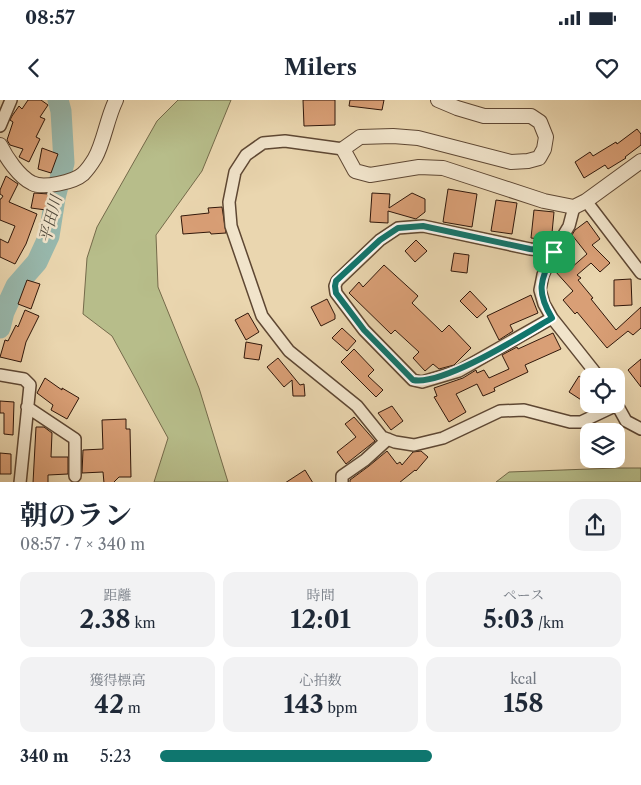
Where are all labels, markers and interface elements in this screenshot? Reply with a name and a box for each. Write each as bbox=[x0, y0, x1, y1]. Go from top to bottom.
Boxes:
text: 08:57 bbox=[25, 6, 75, 29]
icon: back bbox=[20, 54, 48, 82]
text: Milers bbox=[284, 54, 357, 81]
icon: heart bbox=[593, 54, 621, 82]
water label: 平田川 bbox=[34, 191, 66, 245]
pin bbox=[533, 231, 575, 273]
icon: arrive bbox=[540, 238, 568, 266]
map controls bbox=[580, 368, 625, 468]
button: locate bbox=[580, 368, 625, 413]
button: layers bbox=[580, 423, 625, 468]
text: 朝のラン bbox=[20, 498, 132, 532]
button: share bbox=[569, 499, 621, 551]
text: 08:57 · 7 × 340 m bbox=[20, 534, 145, 554]
text: 距離 bbox=[104, 586, 132, 604]
text: 時間 bbox=[307, 586, 335, 604]
text: ペース bbox=[503, 586, 544, 604]
text: 2.38 bbox=[79, 604, 131, 635]
text: 12:01 bbox=[290, 604, 351, 635]
text: 5:03 bbox=[483, 604, 534, 635]
text: km bbox=[131, 614, 156, 632]
text: /km bbox=[534, 614, 564, 632]
text: kcal bbox=[510, 670, 537, 688]
text: 獲得標高 bbox=[90, 671, 146, 689]
text: 心拍数 bbox=[300, 671, 342, 689]
text: 158 bbox=[503, 688, 544, 719]
text: 42 bbox=[94, 689, 124, 720]
text: 143 bbox=[283, 689, 324, 720]
text: m bbox=[124, 699, 141, 717]
text: bpm bbox=[324, 699, 358, 717]
text: 340 m bbox=[20, 746, 69, 766]
text: 5:23 bbox=[100, 746, 131, 766]

